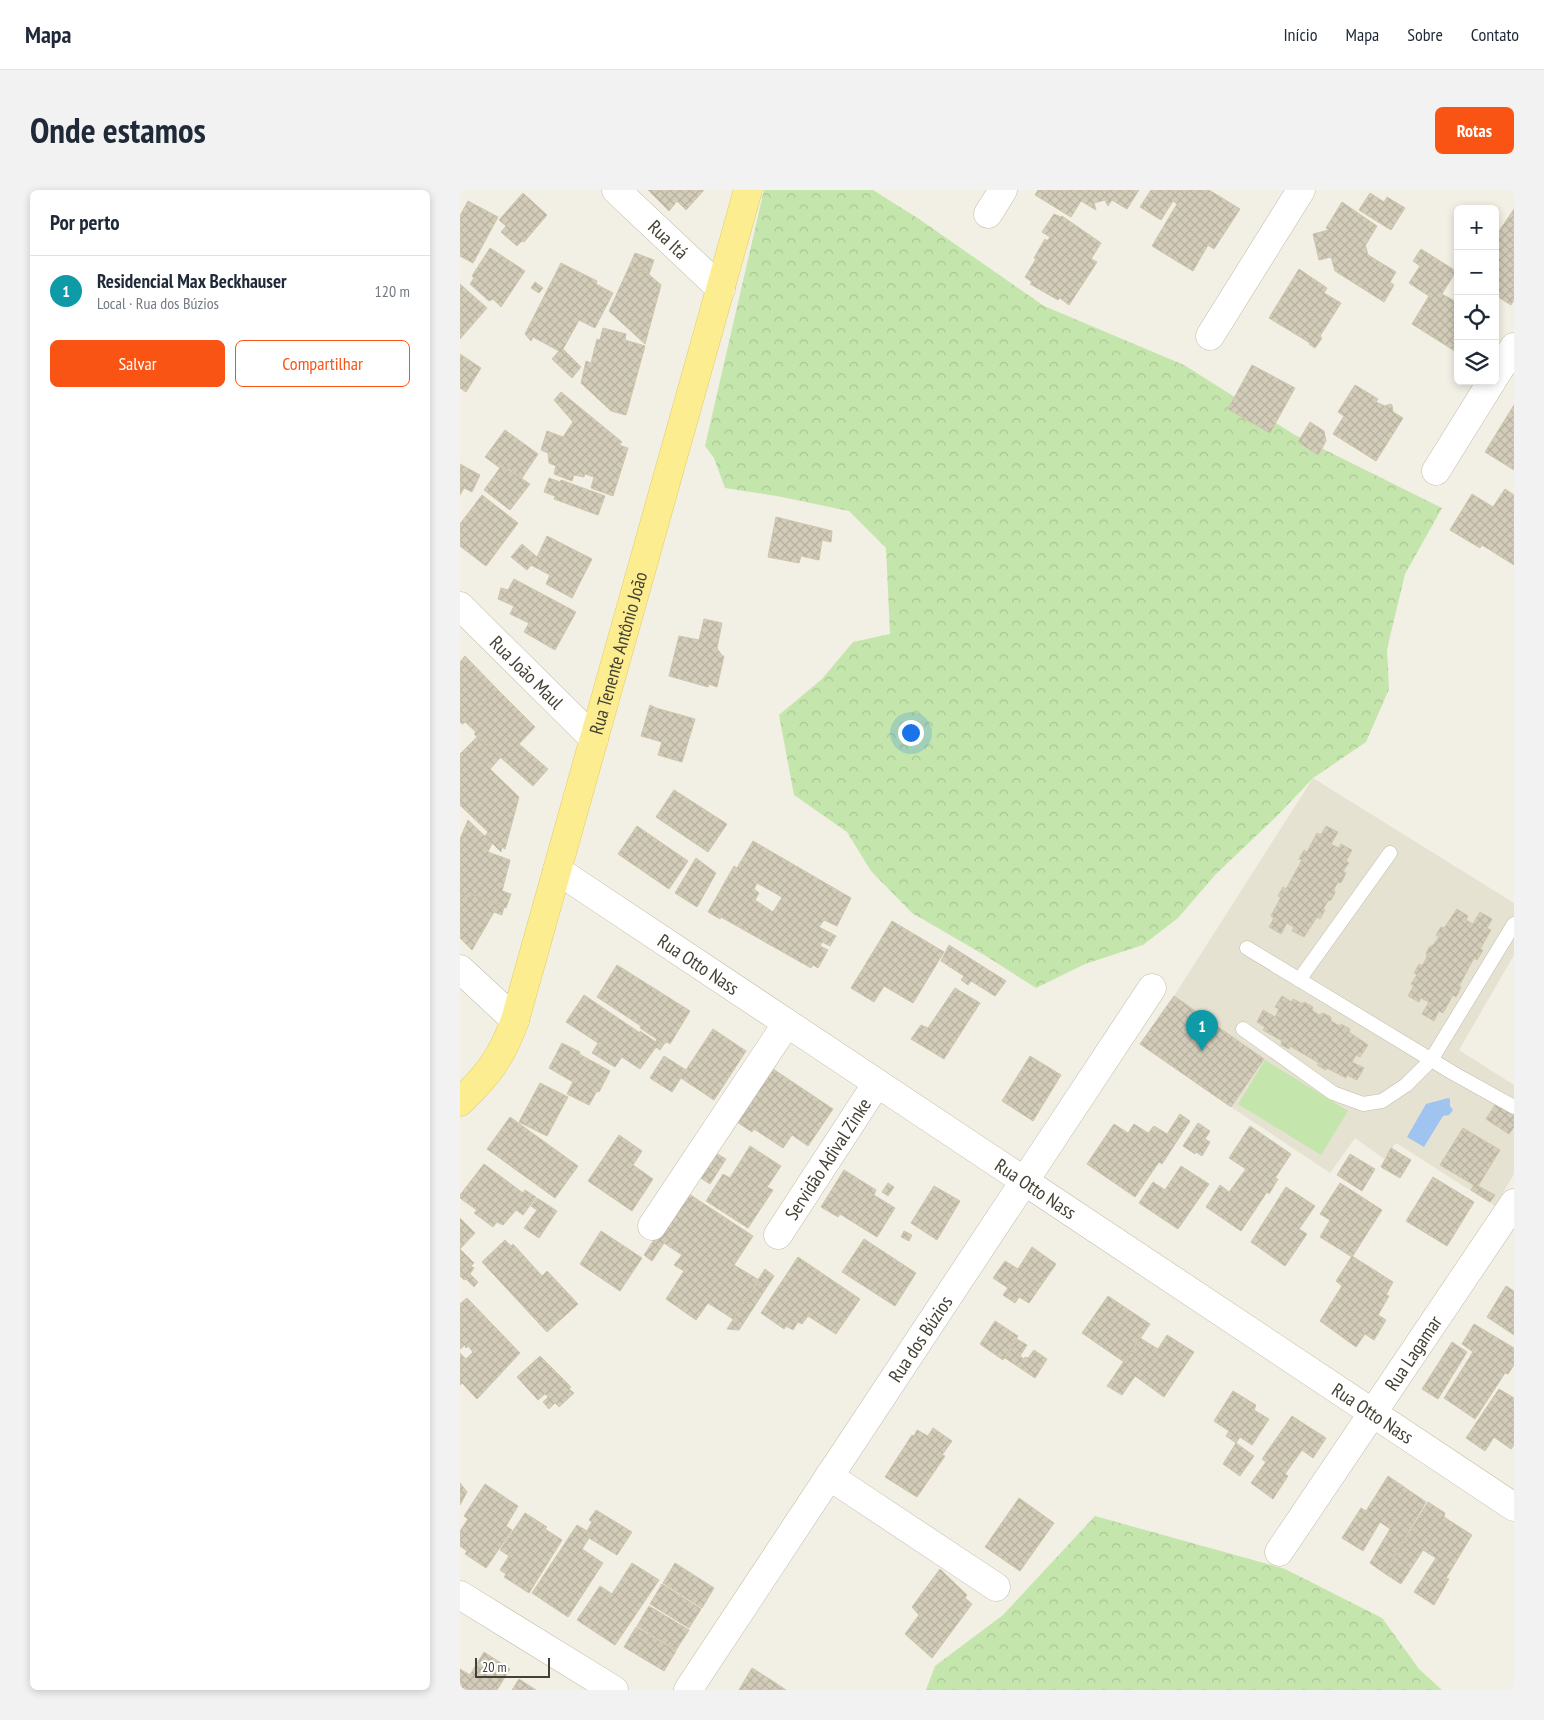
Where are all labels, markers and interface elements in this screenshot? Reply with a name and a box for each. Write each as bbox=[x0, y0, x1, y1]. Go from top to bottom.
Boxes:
text: Mapa bbox=[25, 19, 72, 50]
text: Início bbox=[1283, 23, 1317, 46]
text: Mapa bbox=[1345, 23, 1379, 46]
text: Sobre bbox=[1407, 23, 1443, 46]
text: Contato bbox=[1471, 23, 1519, 46]
text: Onde estamos bbox=[30, 107, 206, 153]
button: Rotas bbox=[1435, 107, 1514, 154]
map controls bbox=[1454, 205, 1499, 385]
button: + bbox=[1454, 205, 1499, 250]
text: Por perto bbox=[50, 209, 120, 236]
street label: Rua Itá bbox=[643, 215, 693, 264]
button: − bbox=[1454, 250, 1499, 295]
text: Residencial Max Beckhauser bbox=[97, 269, 287, 293]
text: 1 bbox=[62, 281, 70, 301]
text: 120 m bbox=[375, 281, 410, 301]
text: Local · Rua dos Búzios bbox=[97, 293, 219, 313]
button: locate bbox=[1454, 295, 1499, 340]
button: Salvar bbox=[50, 340, 225, 387]
button: Compartilhar bbox=[235, 340, 410, 387]
button: layers bbox=[1454, 340, 1499, 385]
street label: Rua Tenente Antônio João bbox=[584, 569, 652, 737]
street label: Rua João Maul bbox=[485, 631, 569, 714]
your location bbox=[898, 720, 924, 746]
street label: Rua Otto Nass bbox=[653, 929, 744, 1000]
pin: 1 bbox=[1186, 1010, 1218, 1051]
street label: Servidão Adival Zinke bbox=[779, 1093, 876, 1224]
street label: Rua Otto Nass bbox=[990, 1153, 1081, 1224]
street label: Rua dos Búzios bbox=[883, 1291, 957, 1387]
street label: Rua Lagamar bbox=[1379, 1310, 1447, 1395]
street label: Rua Otto Nass bbox=[1328, 1377, 1418, 1449]
scale bar bbox=[475, 1655, 550, 1678]
text: 20 m bbox=[482, 1658, 507, 1676]

